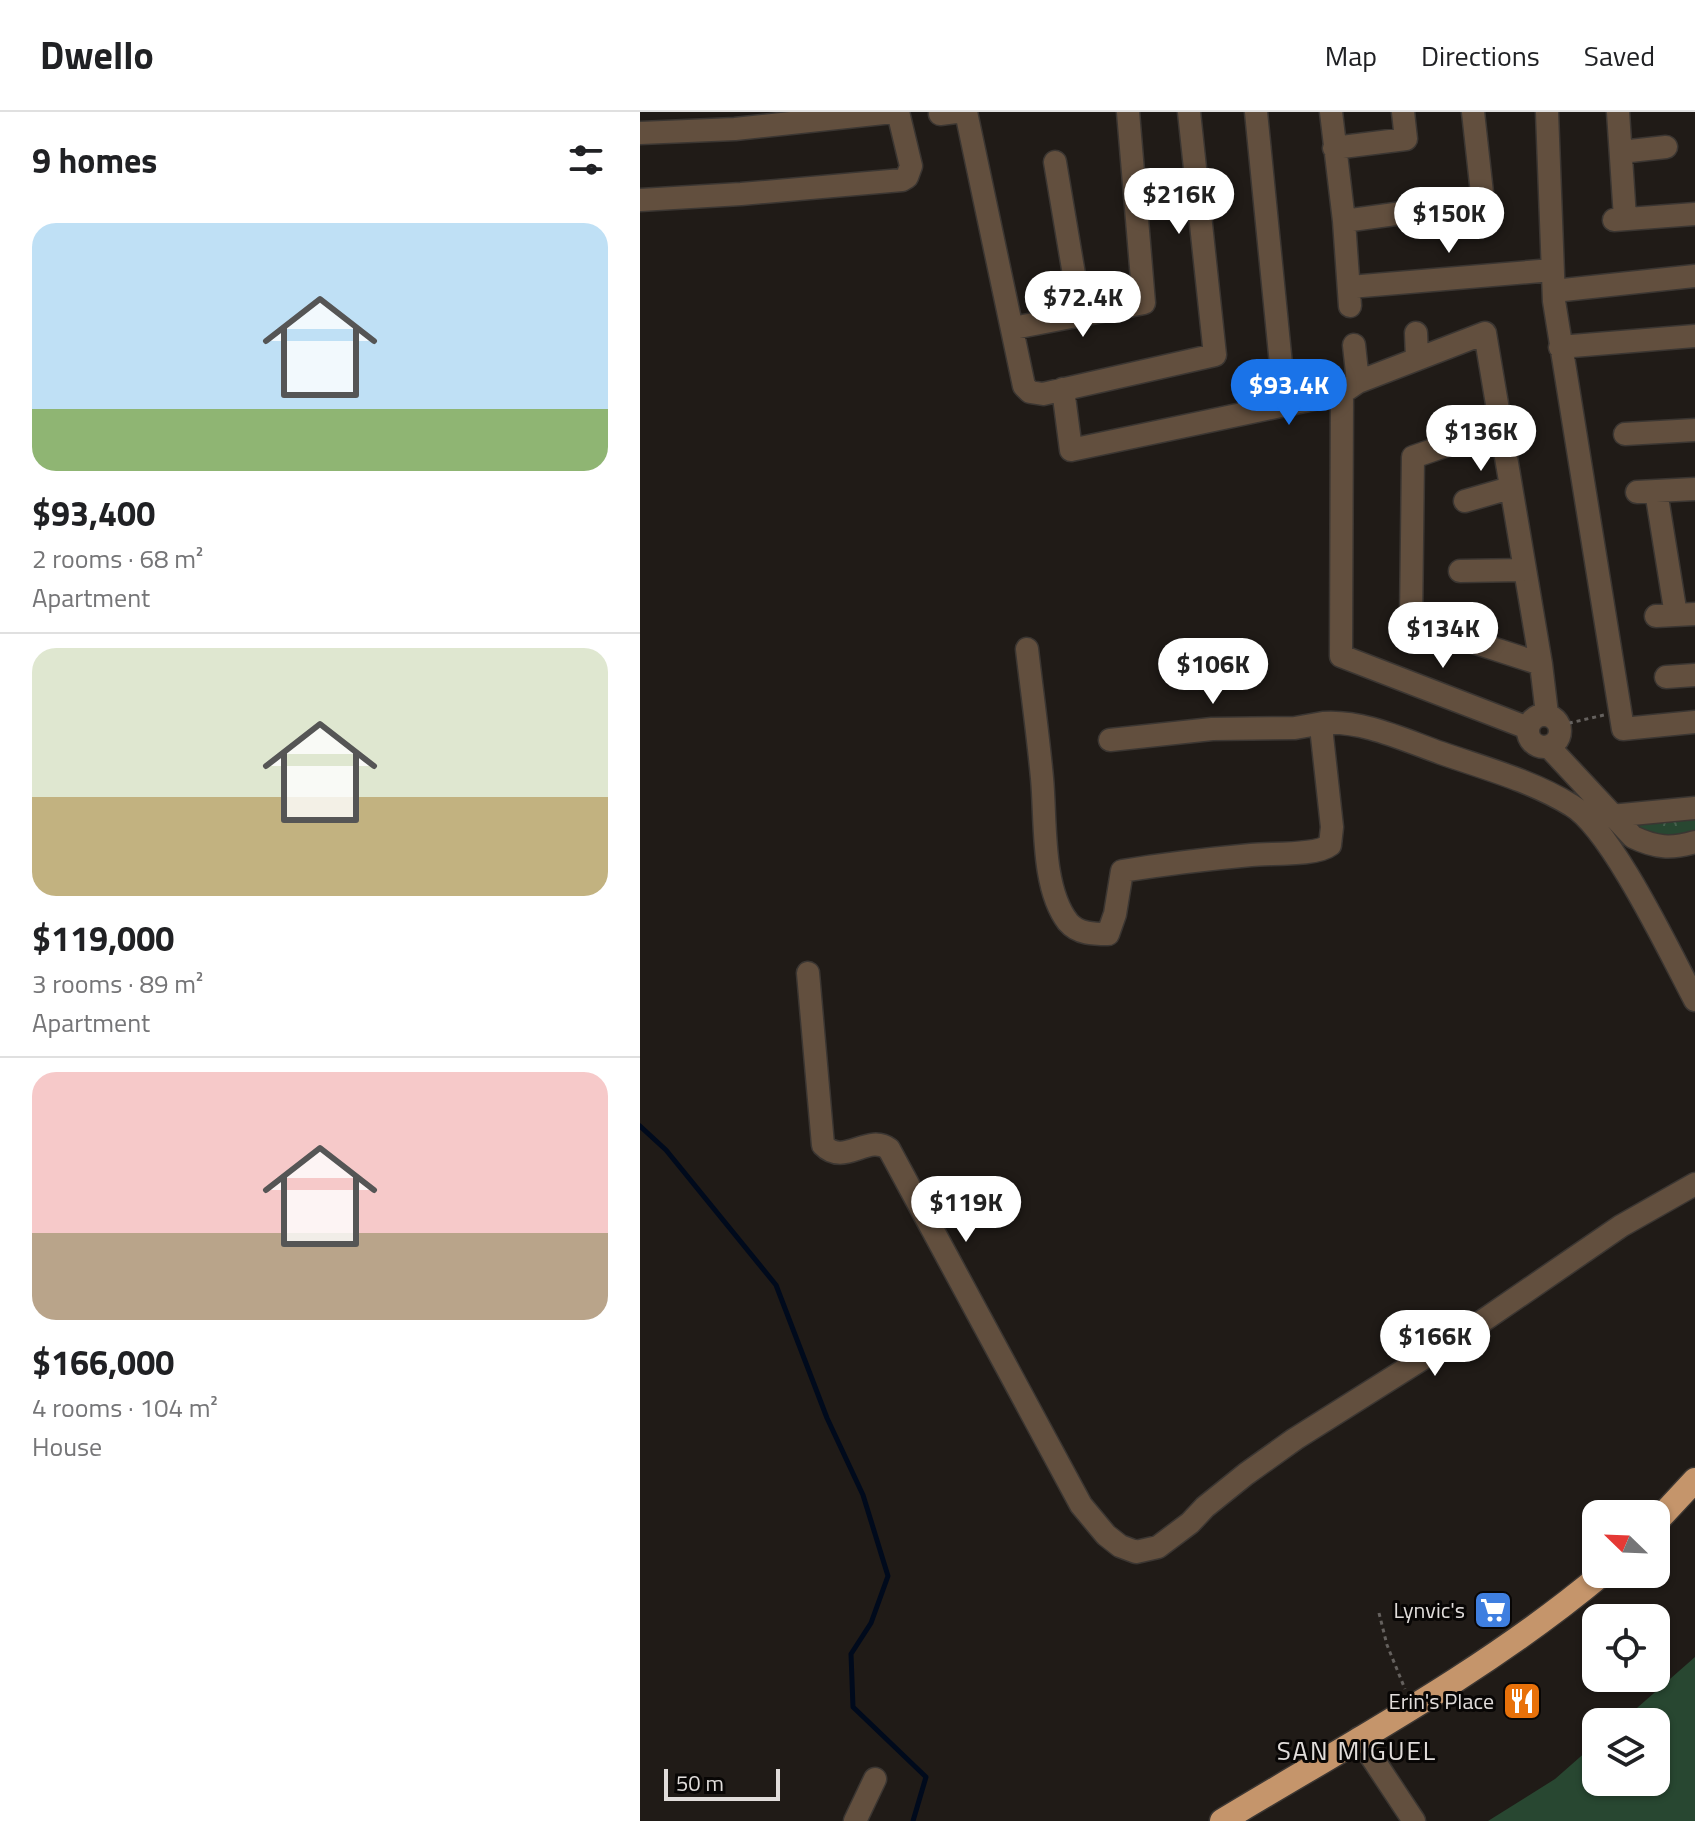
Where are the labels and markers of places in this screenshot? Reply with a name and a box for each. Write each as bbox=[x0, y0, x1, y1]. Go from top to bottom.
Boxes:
pin: $216K bbox=[1123, 168, 1235, 236]
pin: $150K bbox=[1393, 187, 1505, 255]
pin: $72.4K bbox=[1018, 271, 1148, 339]
pin: $93.4K bbox=[1224, 359, 1354, 427]
pin: $136K bbox=[1425, 405, 1537, 473]
pin: $134K bbox=[1387, 602, 1499, 670]
pin: $106K bbox=[1157, 638, 1269, 706]
pin: $119K bbox=[910, 1176, 1022, 1244]
pin: $166K bbox=[1379, 1310, 1491, 1378]
supermarket icon: Lynvic's bbox=[1472, 1589, 1514, 1631]
place label: Lynvic's bbox=[1393, 1593, 1465, 1627]
restaurant icon: Erin's Place bbox=[1501, 1680, 1543, 1722]
place label: Erin's Place bbox=[1389, 1684, 1494, 1718]

